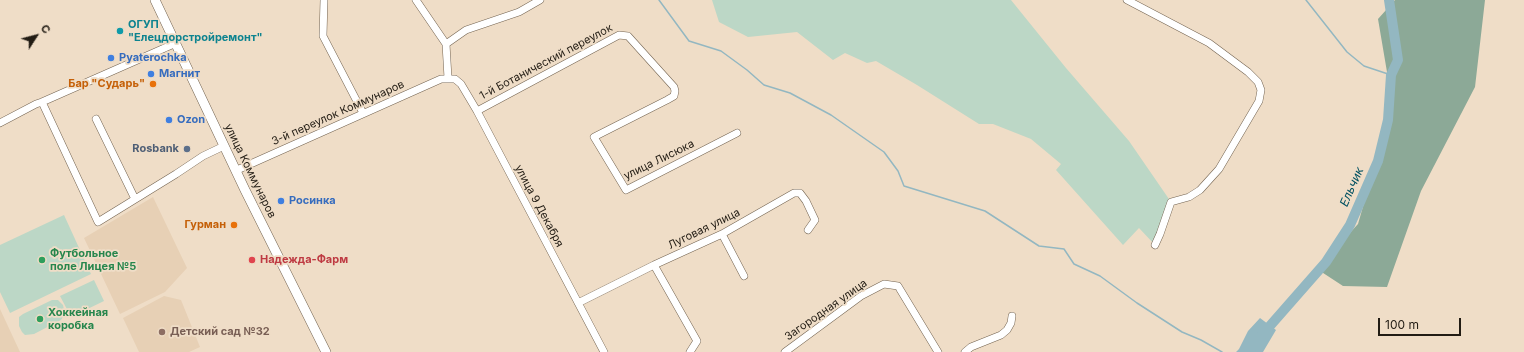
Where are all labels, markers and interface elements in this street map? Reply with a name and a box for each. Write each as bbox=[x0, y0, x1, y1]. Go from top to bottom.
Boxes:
north arrow bbox=[16, 16, 56, 56]
place label: ОГУП "Елецдорстройремонт" bbox=[128, 18, 263, 44]
street label: 1-й Ботанический переулок bbox=[477, 21, 615, 103]
text: С bbox=[38, 22, 54, 36]
marker: ОГУП "Елецдорстройремонт" bbox=[115, 26, 125, 36]
place label: Pyaterochka bbox=[119, 51, 187, 65]
marker: Pyaterochka bbox=[106, 53, 116, 63]
place label: Магнит bbox=[159, 67, 200, 81]
marker: Магнит bbox=[146, 69, 156, 79]
place label: Бар "Сударь" bbox=[68, 77, 145, 91]
street label: 3-й переулок Коммунаров bbox=[270, 78, 406, 148]
marker: Бар "Сударь" bbox=[148, 79, 158, 89]
place label: Ozon bbox=[177, 113, 205, 127]
marker: Ozon bbox=[164, 115, 174, 125]
street label: улица Коммунаров bbox=[221, 122, 279, 220]
street label: улица Лисюка bbox=[622, 137, 696, 183]
place label: Rosbank bbox=[132, 142, 179, 156]
marker: Rosbank bbox=[182, 144, 192, 154]
street label: улица 9 Декабря bbox=[512, 163, 566, 249]
water label: Ельчик bbox=[1337, 165, 1367, 209]
place label: Росинка bbox=[289, 194, 336, 208]
marker: Росинка bbox=[276, 196, 286, 206]
street label: Луговая улица bbox=[666, 206, 742, 252]
place label: Гурман bbox=[185, 218, 226, 232]
marker: Гурман bbox=[229, 220, 239, 230]
place label: Футбольное поле Лицея №5 bbox=[50, 247, 136, 273]
place label: Надежда-Фарм bbox=[260, 253, 348, 267]
marker: Футбольное поле Лицея №5 bbox=[37, 255, 47, 265]
marker: Надежда-Фарм bbox=[247, 255, 257, 265]
street label: Загородная улица bbox=[782, 277, 870, 343]
place label: Хоккейная коробка bbox=[48, 306, 108, 332]
scale bar bbox=[1380, 310, 1463, 336]
marker: Хоккейная коробка bbox=[35, 314, 45, 324]
text: 100 m bbox=[1385, 317, 1419, 332]
place label: Детский сад №32 bbox=[170, 325, 270, 339]
marker: Детский сад №32 bbox=[157, 327, 167, 337]

